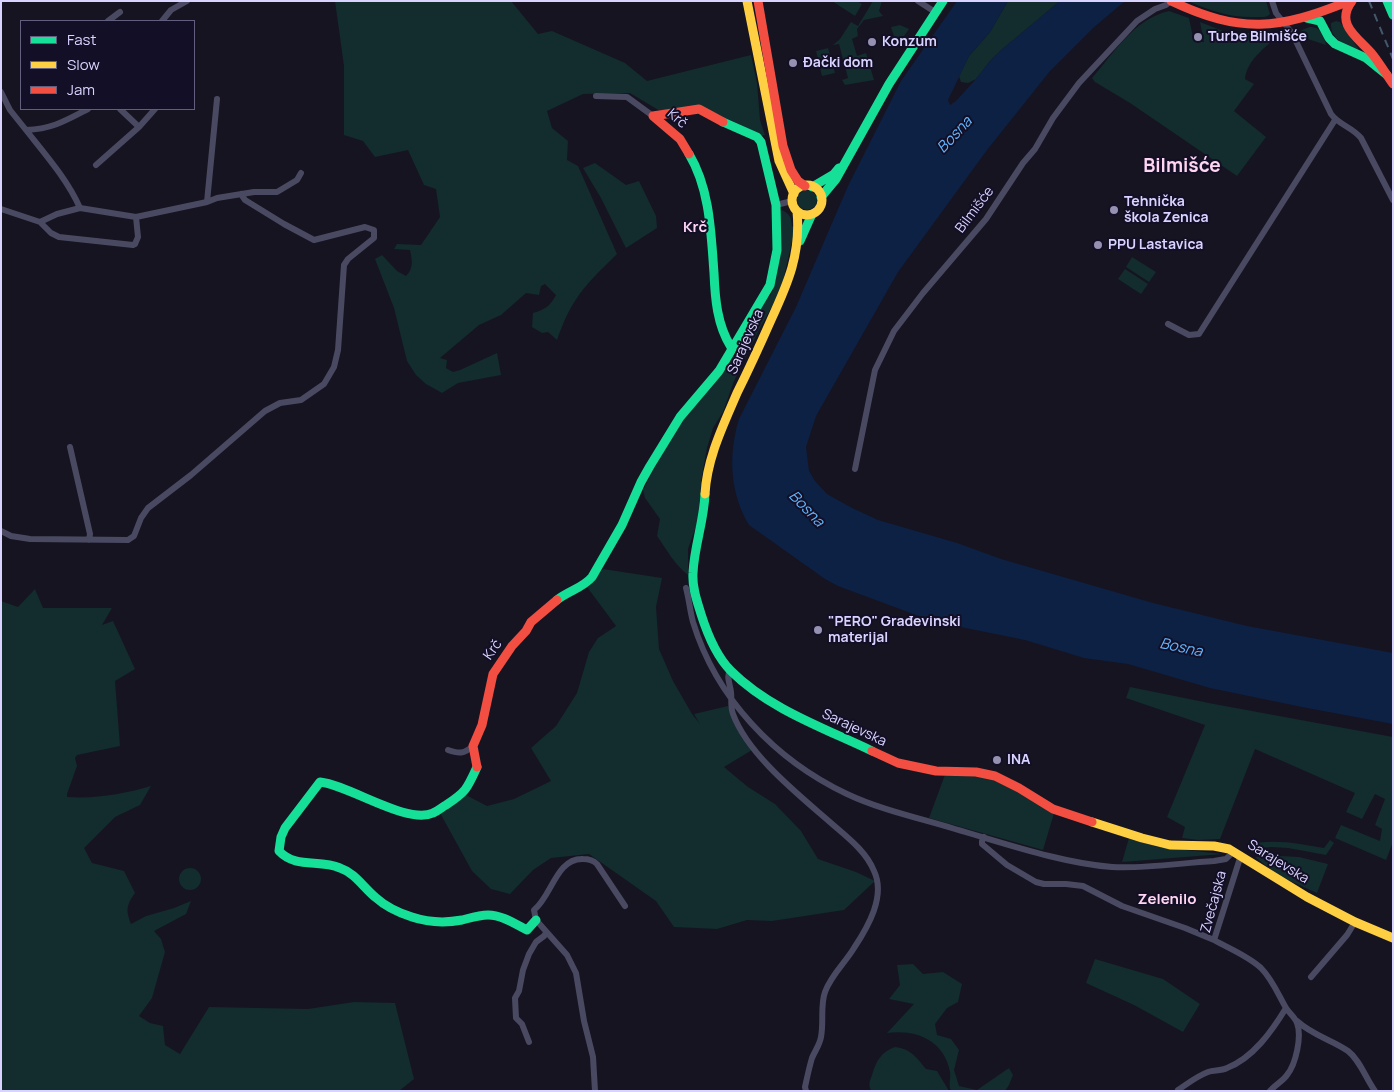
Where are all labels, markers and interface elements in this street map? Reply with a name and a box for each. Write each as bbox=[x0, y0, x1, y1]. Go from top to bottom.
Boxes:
legend bbox=[20, 20, 195, 110]
text: Fast bbox=[67, 29, 96, 50]
place label: Turbe Bilmišće bbox=[1208, 29, 1307, 45]
marker: Turbe Bilmišće bbox=[1192, 31, 1204, 43]
place label: Konzum bbox=[882, 34, 937, 50]
marker: Konzum bbox=[866, 36, 878, 48]
text: Slow bbox=[67, 54, 100, 75]
place label: Đački dom bbox=[803, 55, 873, 71]
marker: Đački dom bbox=[787, 57, 799, 69]
text: Jam bbox=[67, 79, 95, 100]
street label: Krč bbox=[664, 106, 690, 132]
water label: Bosna bbox=[934, 113, 976, 157]
district label: Bilmišće bbox=[1143, 156, 1221, 178]
street label: Bilmišće bbox=[952, 184, 998, 236]
place label: Tehnička škola Zenica bbox=[1124, 194, 1209, 226]
marker: Tehnička škola Zenica bbox=[1108, 204, 1120, 216]
district label: Krč bbox=[683, 219, 707, 237]
place label: PPU Lastavica bbox=[1108, 237, 1203, 253]
marker: PPU Lastavica bbox=[1092, 239, 1104, 251]
street label: Sarajevska bbox=[724, 307, 768, 377]
water label: Bosna bbox=[785, 487, 827, 531]
place label: "PERO" Građevinski materijal bbox=[828, 614, 961, 646]
marker: "PERO" Građevinski materijal bbox=[812, 624, 824, 636]
water label: Bosna bbox=[1158, 635, 1204, 661]
street label: Krč bbox=[480, 637, 506, 663]
street label: Sarajevska bbox=[819, 706, 889, 750]
place label: INA bbox=[1007, 752, 1030, 768]
marker: INA bbox=[991, 754, 1003, 766]
street label: Sarajevska bbox=[1244, 837, 1312, 887]
street label: Zvečajska bbox=[1198, 869, 1230, 935]
district label: Zelenilo bbox=[1137, 891, 1197, 909]

